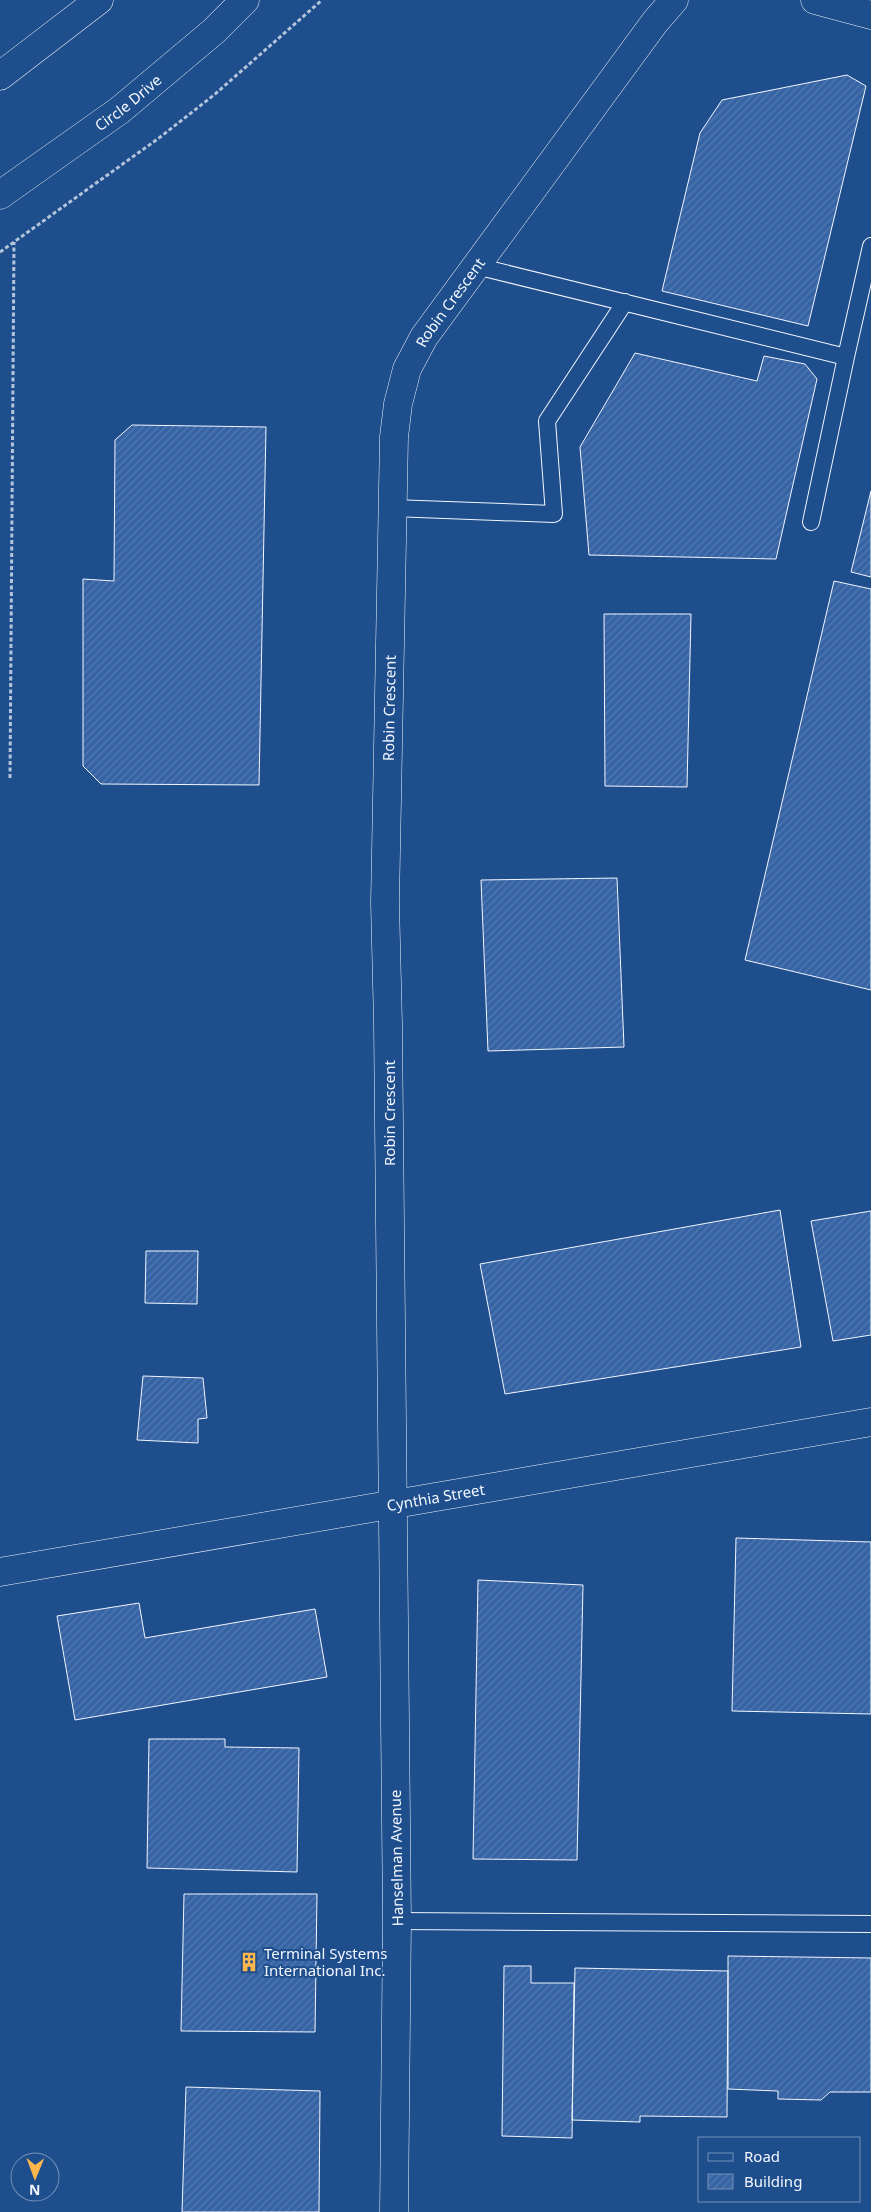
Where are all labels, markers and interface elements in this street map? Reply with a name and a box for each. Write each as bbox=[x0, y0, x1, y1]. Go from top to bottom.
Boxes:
street label: Circle Drive bbox=[91, 70, 165, 135]
street label: Robin Crescent bbox=[411, 253, 489, 350]
street label: Robin Crescent bbox=[378, 654, 400, 761]
street label: Robin Crescent bbox=[379, 1059, 399, 1166]
street label: Cynthia Street bbox=[385, 1479, 487, 1515]
street label: Hanselman Avenue bbox=[385, 1790, 407, 1926]
place label: Terminal Systems International Inc. bbox=[264, 1943, 387, 1980]
building icon: Terminal Systems International Inc. bbox=[238, 1951, 260, 1973]
legend bbox=[698, 2137, 861, 2202]
text: Road bbox=[744, 2146, 780, 2166]
north arrow bbox=[10, 2152, 60, 2202]
text: Building bbox=[744, 2171, 802, 2191]
text: N bbox=[29, 2181, 41, 2200]

